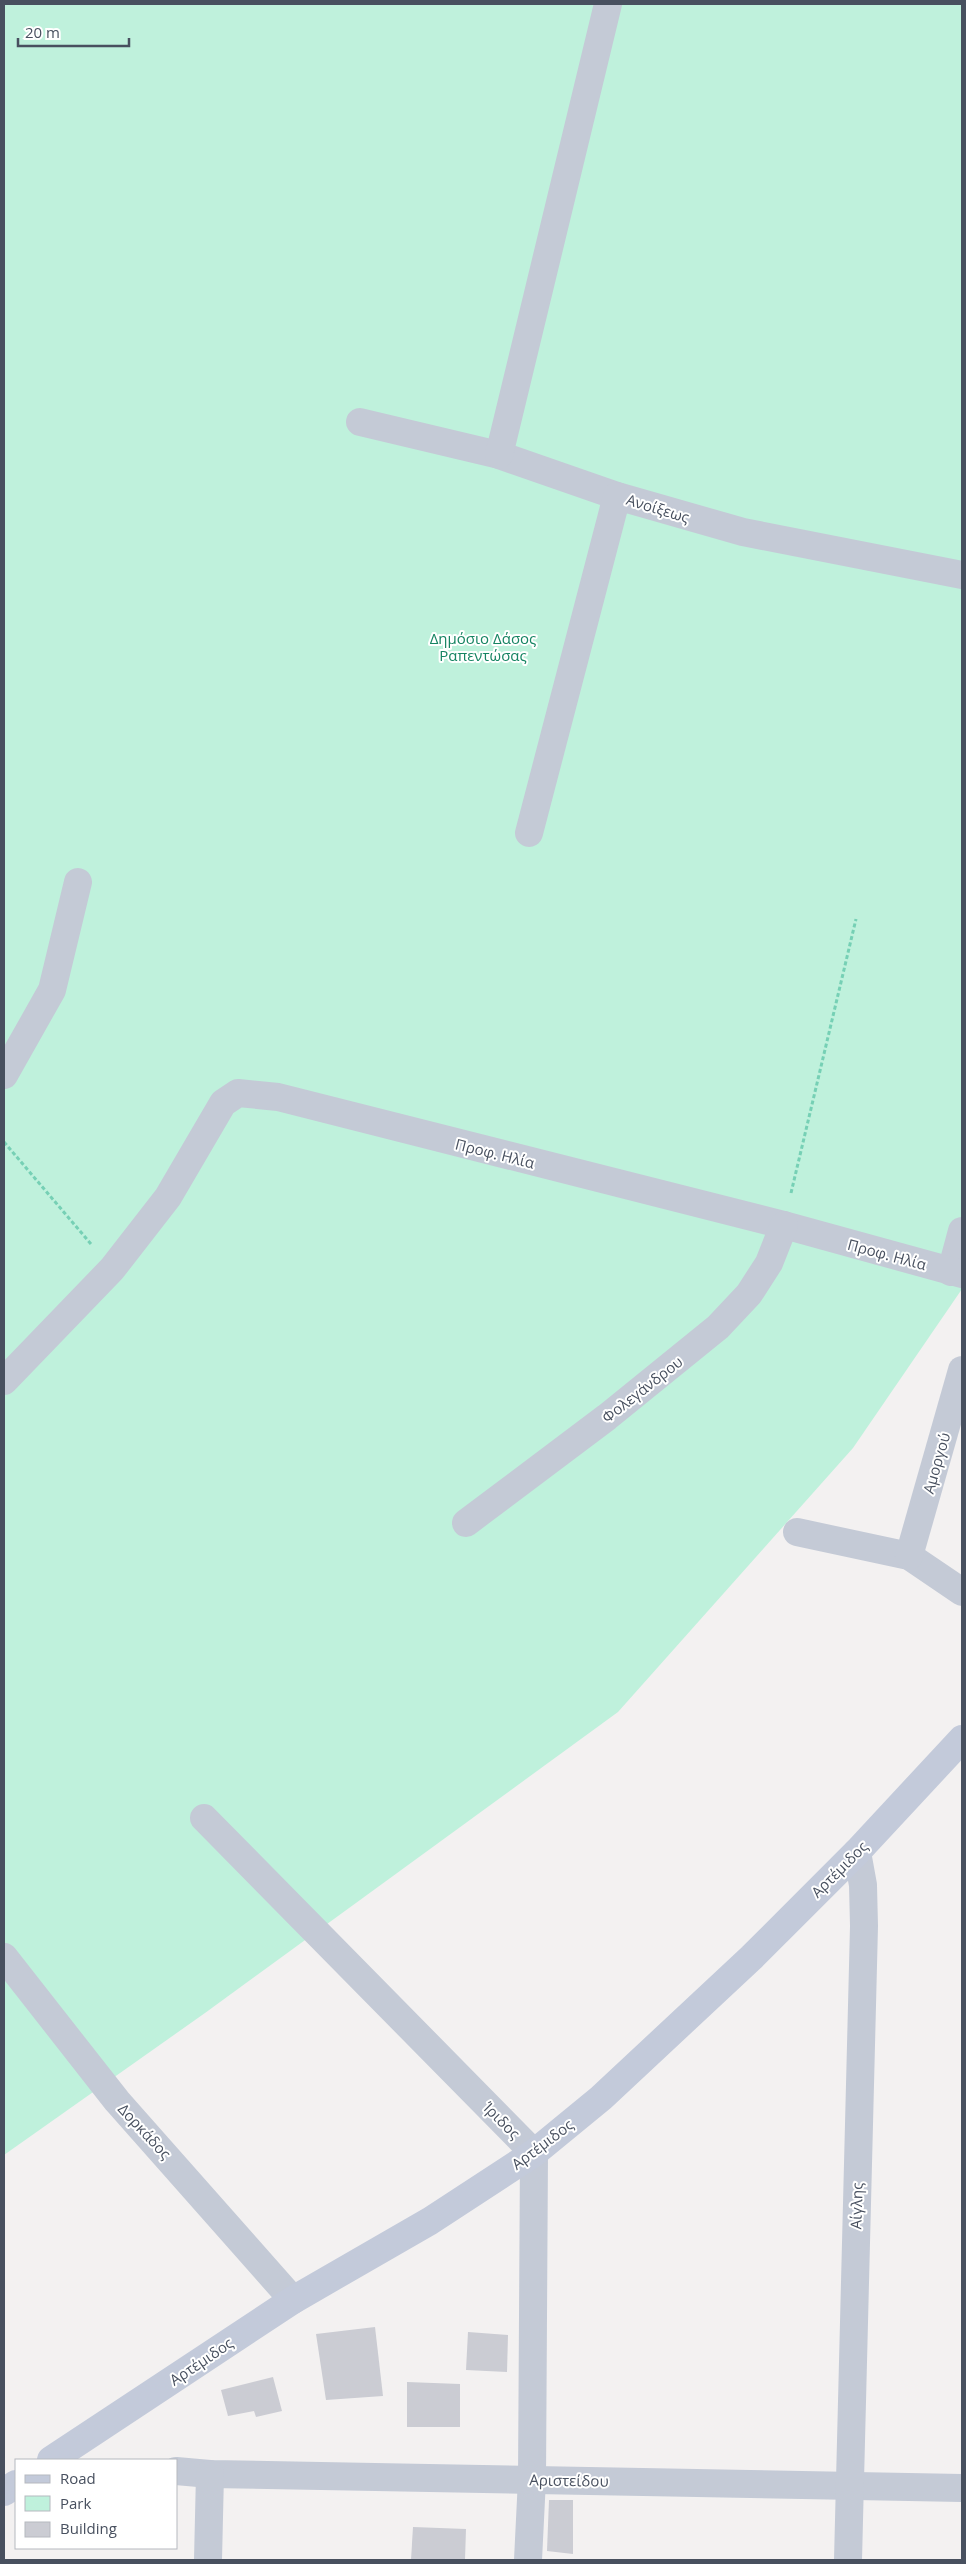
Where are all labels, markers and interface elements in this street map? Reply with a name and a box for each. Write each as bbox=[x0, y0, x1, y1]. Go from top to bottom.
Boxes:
scale bar bbox=[18, 15, 129, 47]
text: 20 m bbox=[25, 22, 60, 42]
street label: Ανοίξεως bbox=[624, 489, 692, 527]
park label: Δημόσιο Δάσος Ραπεντώσας bbox=[430, 628, 536, 665]
street label: Προφ. Ηλία bbox=[453, 1134, 537, 1172]
street label: Προφ. Ηλία bbox=[845, 1234, 929, 1274]
street label: Φολεγάνδρου bbox=[598, 1351, 686, 1427]
street label: Αμοργού bbox=[918, 1430, 954, 1496]
street label: Αρτέμιδος bbox=[806, 1836, 872, 1902]
street label: Ίριδος bbox=[478, 2096, 525, 2143]
street label: Δορκάδος bbox=[114, 2099, 176, 2163]
street label: Αρτέμιδος bbox=[507, 2114, 577, 2174]
street label: Αίγλης bbox=[845, 2182, 867, 2230]
street label: Αρτέμιδος bbox=[165, 2332, 237, 2390]
legend bbox=[15, 2459, 178, 2549]
text: Road bbox=[60, 2468, 96, 2488]
street label: Αριστείδου bbox=[529, 2469, 609, 2491]
text: Park bbox=[60, 2493, 91, 2513]
text: Building bbox=[60, 2518, 117, 2538]

